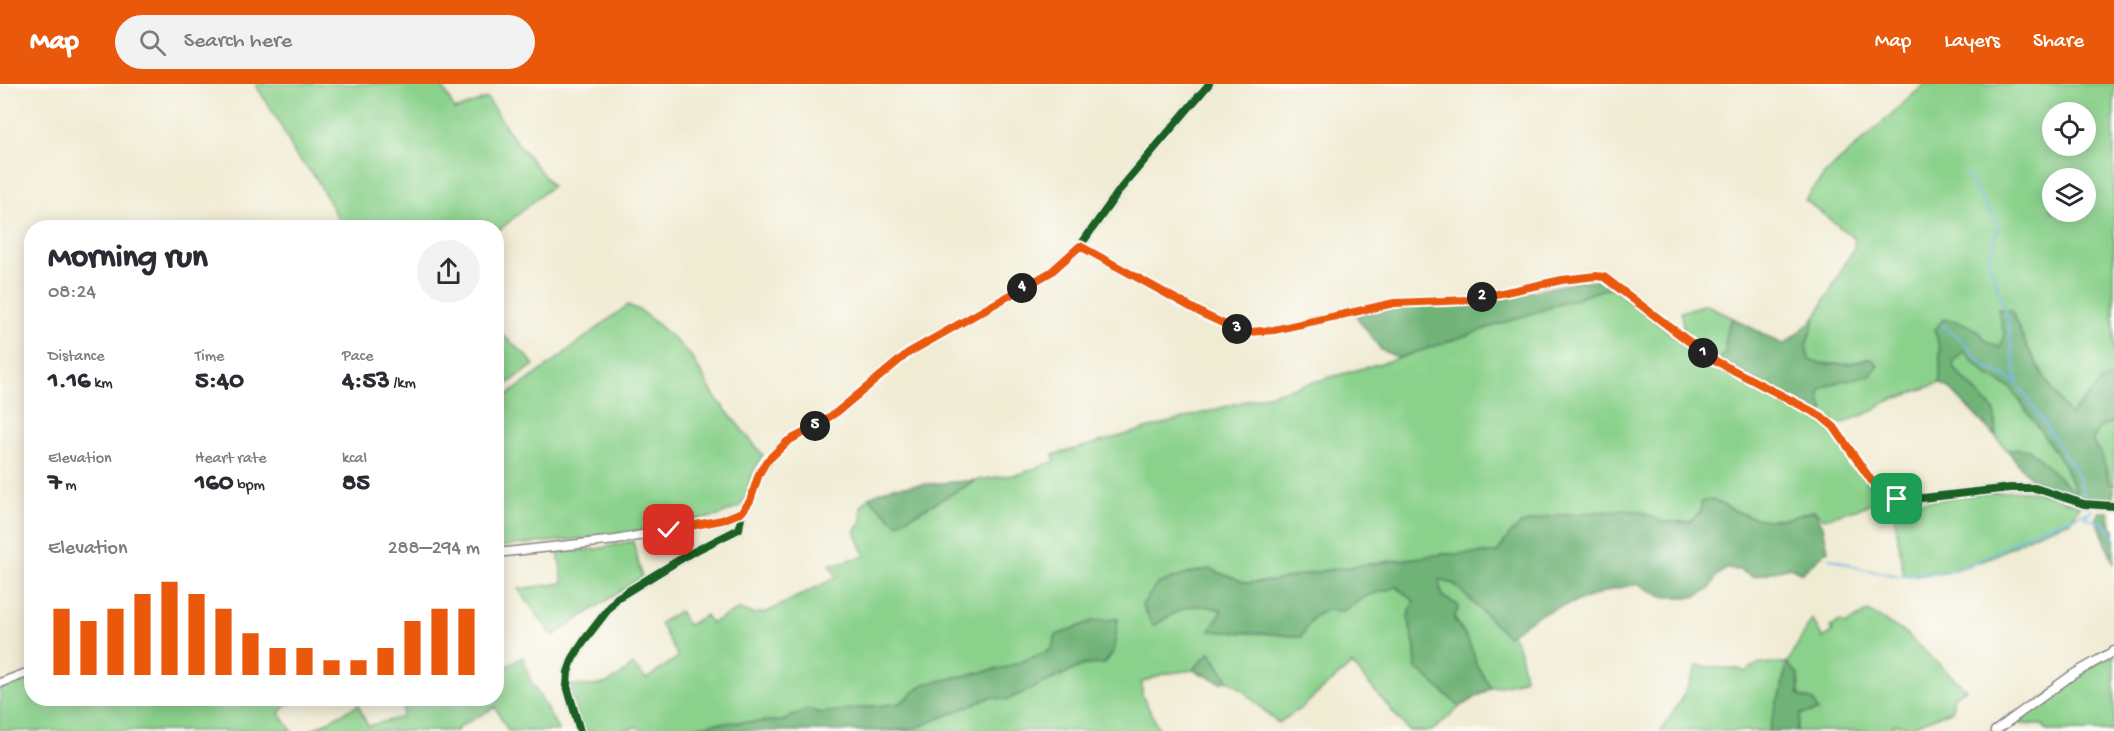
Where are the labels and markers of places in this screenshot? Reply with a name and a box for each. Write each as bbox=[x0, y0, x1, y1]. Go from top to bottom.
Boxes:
pin: 4 bbox=[1007, 273, 1037, 303]
pin: 2 bbox=[1467, 282, 1497, 312]
pin: 3 bbox=[1222, 314, 1252, 344]
pin: 1 bbox=[1688, 338, 1718, 368]
pin: 5 bbox=[800, 411, 830, 441]
pin bbox=[1871, 473, 1922, 524]
pin bbox=[643, 504, 694, 555]

